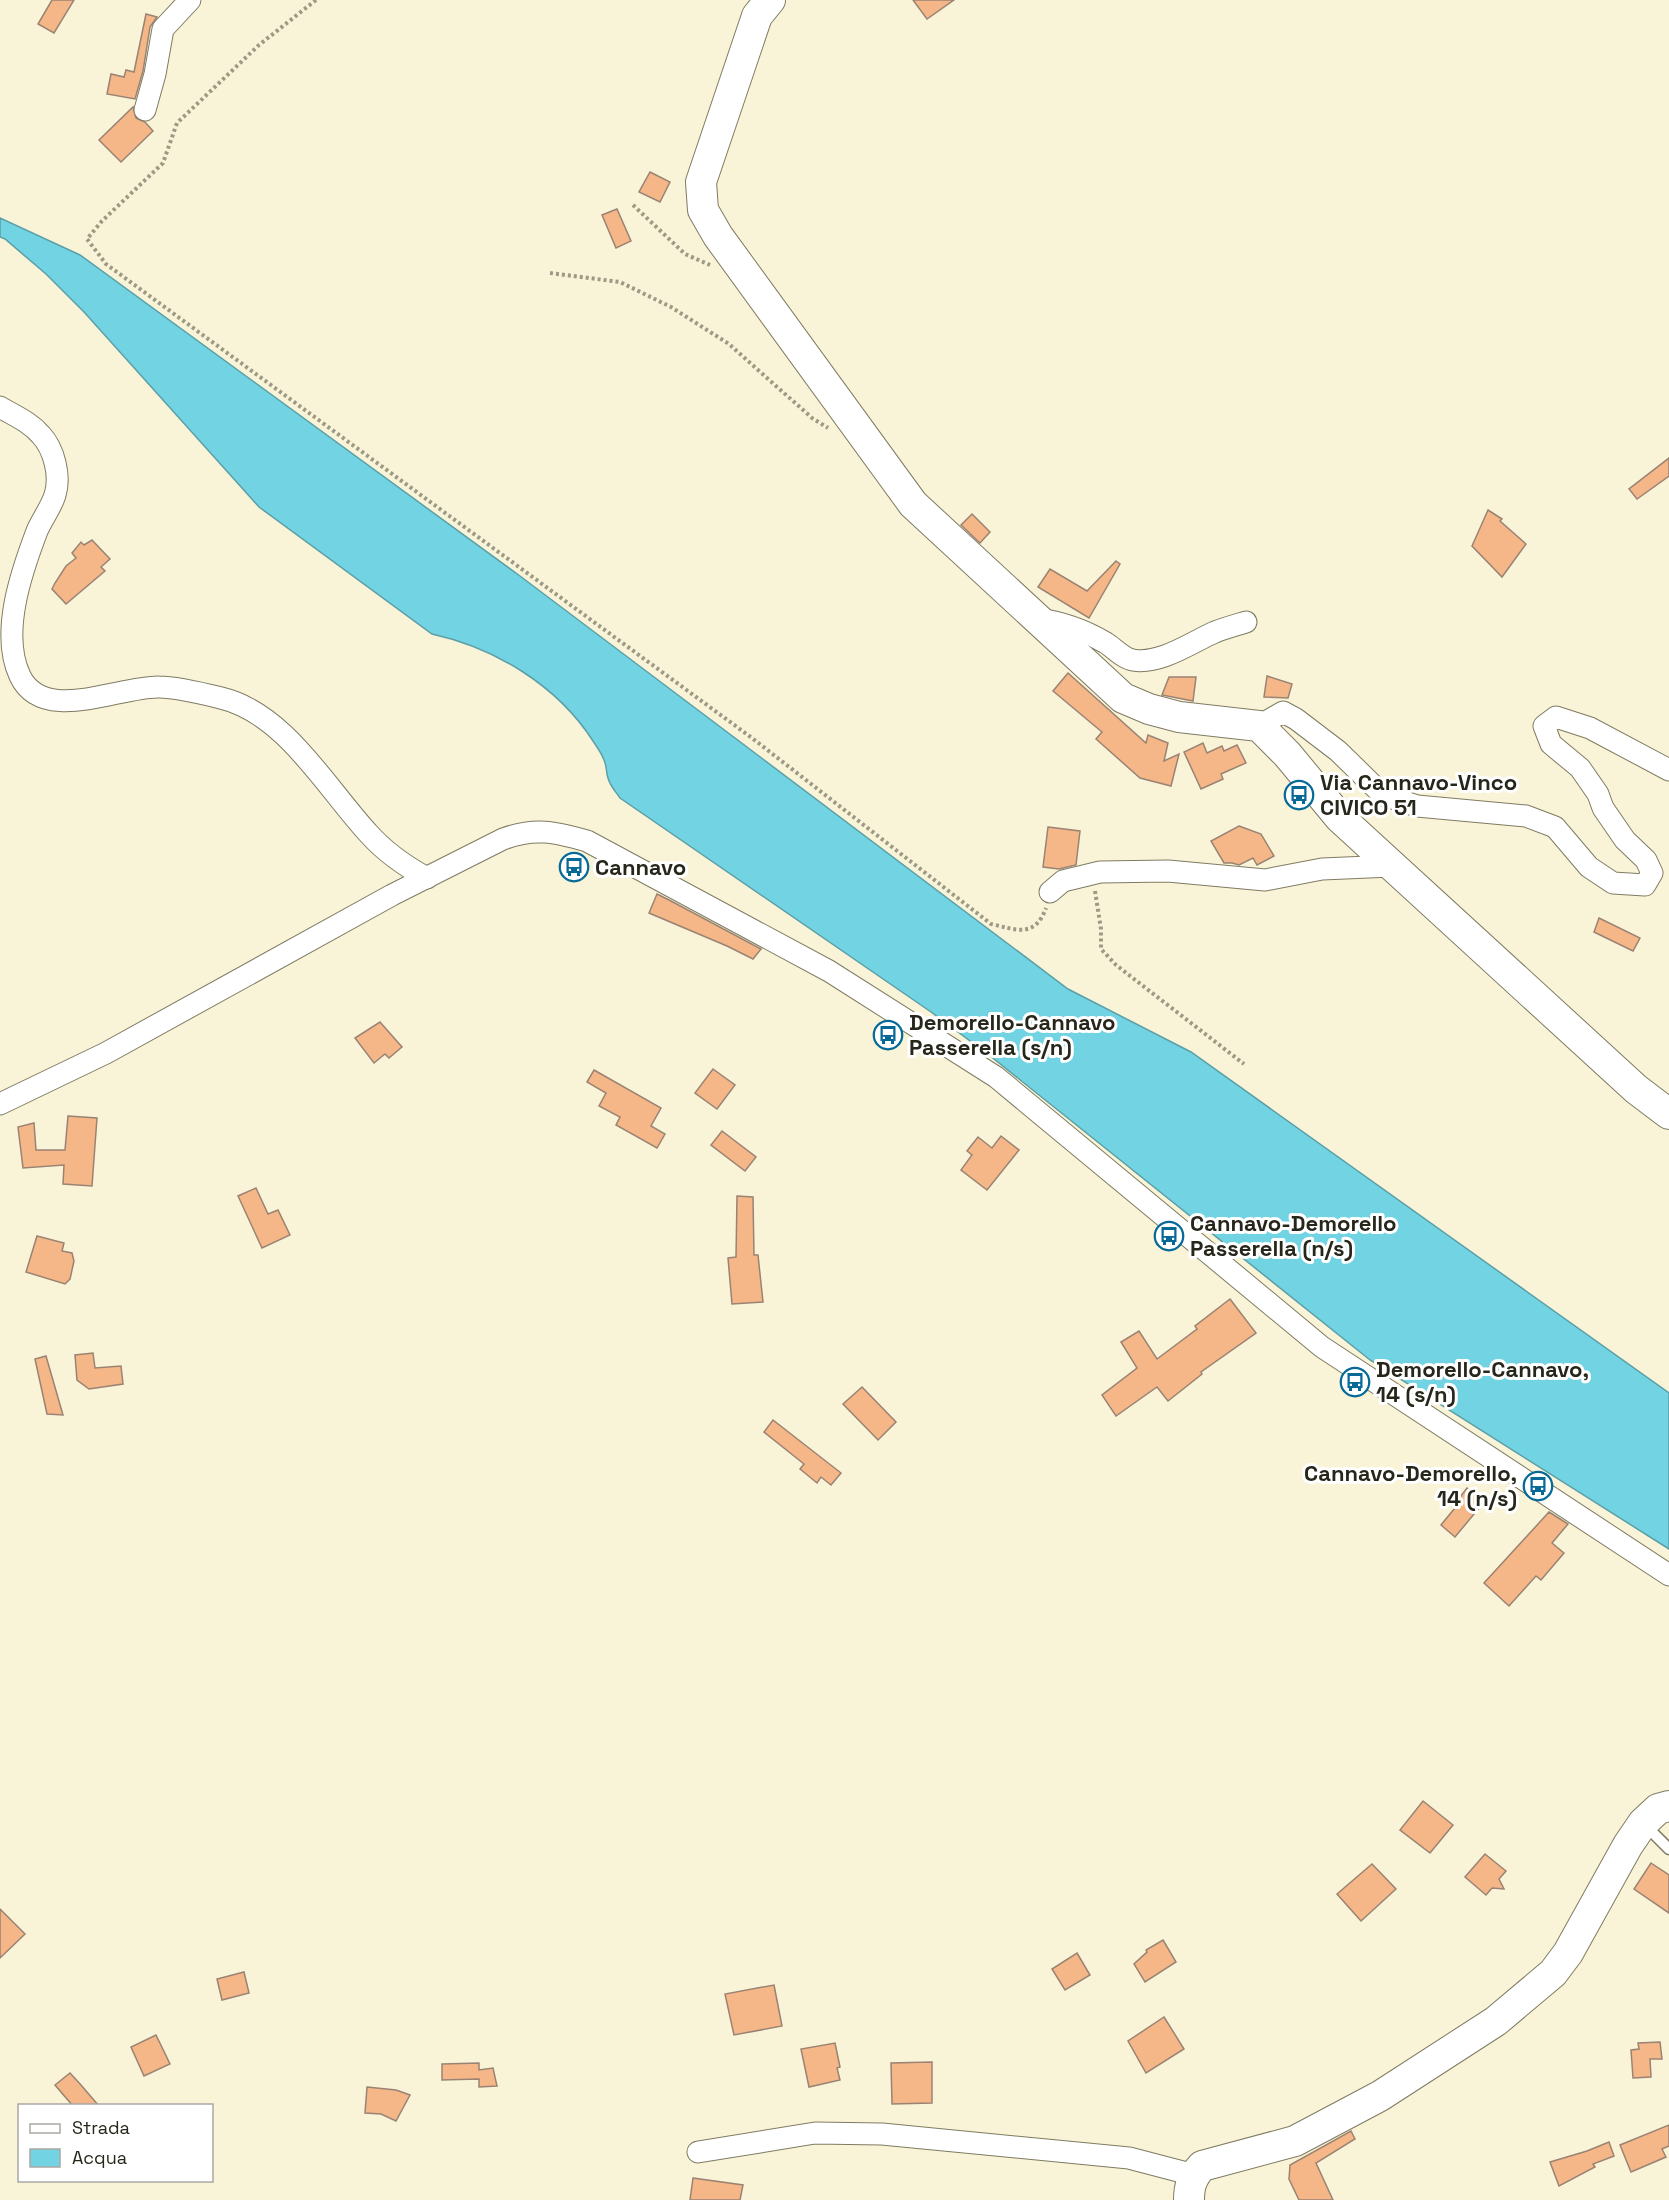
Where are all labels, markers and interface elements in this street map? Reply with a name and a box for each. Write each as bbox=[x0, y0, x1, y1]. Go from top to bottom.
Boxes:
place label: Via Cannavo-Vinco CIVICO 51 bbox=[1320, 768, 1517, 821]
bus stop icon: Via Cannavo-Vinco CIVICO 51 bbox=[1283, 779, 1315, 811]
bus stop icon: Cannavo bbox=[558, 851, 590, 883]
place label: Cannavo bbox=[595, 853, 686, 881]
place label: Demorello-Cannavo Passerella (s/n) bbox=[909, 1008, 1116, 1061]
bus stop icon: Demorello-Cannavo Passerella (s/n) bbox=[872, 1019, 904, 1051]
place label: Cannavo-Demorello Passerella (n/s) bbox=[1190, 1209, 1397, 1262]
bus stop icon: Cannavo-Demorello Passerella (n/s) bbox=[1153, 1220, 1185, 1252]
place label: Demorello-Cannavo, 14 (s/n) bbox=[1376, 1355, 1589, 1408]
bus stop icon: Demorello-Cannavo, 14 (s/n) bbox=[1339, 1366, 1371, 1398]
place label: Cannavo-Demorello, 14 (n/s) bbox=[1304, 1459, 1517, 1512]
bus stop icon: Cannavo-Demorello, 14 (n/s) bbox=[1522, 1470, 1554, 1502]
legend bbox=[18, 2104, 213, 2182]
text: Strada bbox=[72, 2116, 130, 2139]
text: Acqua bbox=[72, 2146, 127, 2169]

